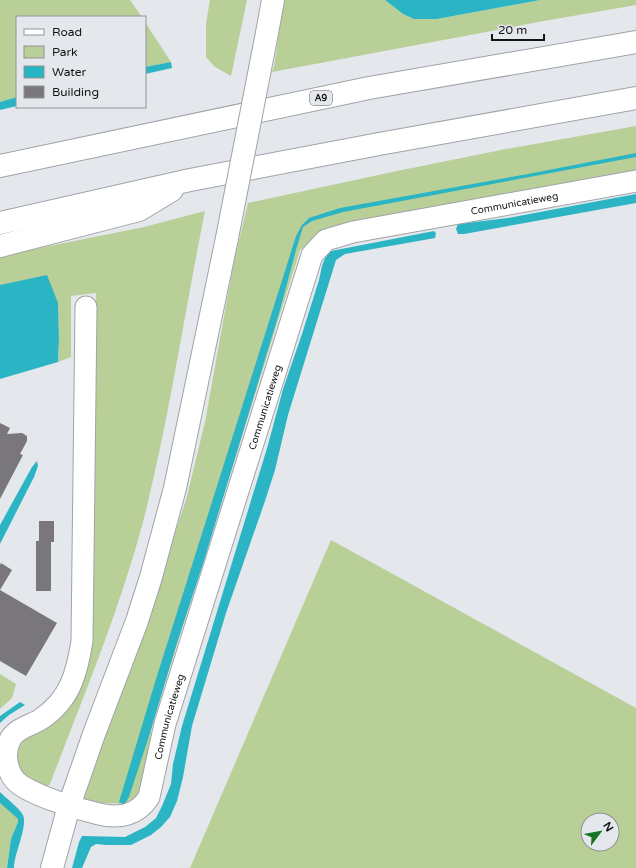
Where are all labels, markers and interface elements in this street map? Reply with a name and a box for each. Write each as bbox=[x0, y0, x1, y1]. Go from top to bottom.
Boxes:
legend bbox=[16, 16, 146, 108]
scale bar bbox=[492, 16, 544, 42]
text: 20 m bbox=[498, 23, 527, 37]
text: Road bbox=[52, 25, 82, 39]
text: Park bbox=[52, 45, 78, 59]
text: Water bbox=[52, 65, 87, 79]
text: Building bbox=[52, 85, 99, 99]
road number: A9 bbox=[310, 91, 332, 105]
street label: Communicatieweg bbox=[470, 190, 559, 218]
street label: Communicatieweg bbox=[246, 363, 284, 451]
street label: Communicatieweg bbox=[152, 672, 187, 761]
north arrow bbox=[580, 812, 620, 852]
text: N bbox=[600, 820, 616, 834]

